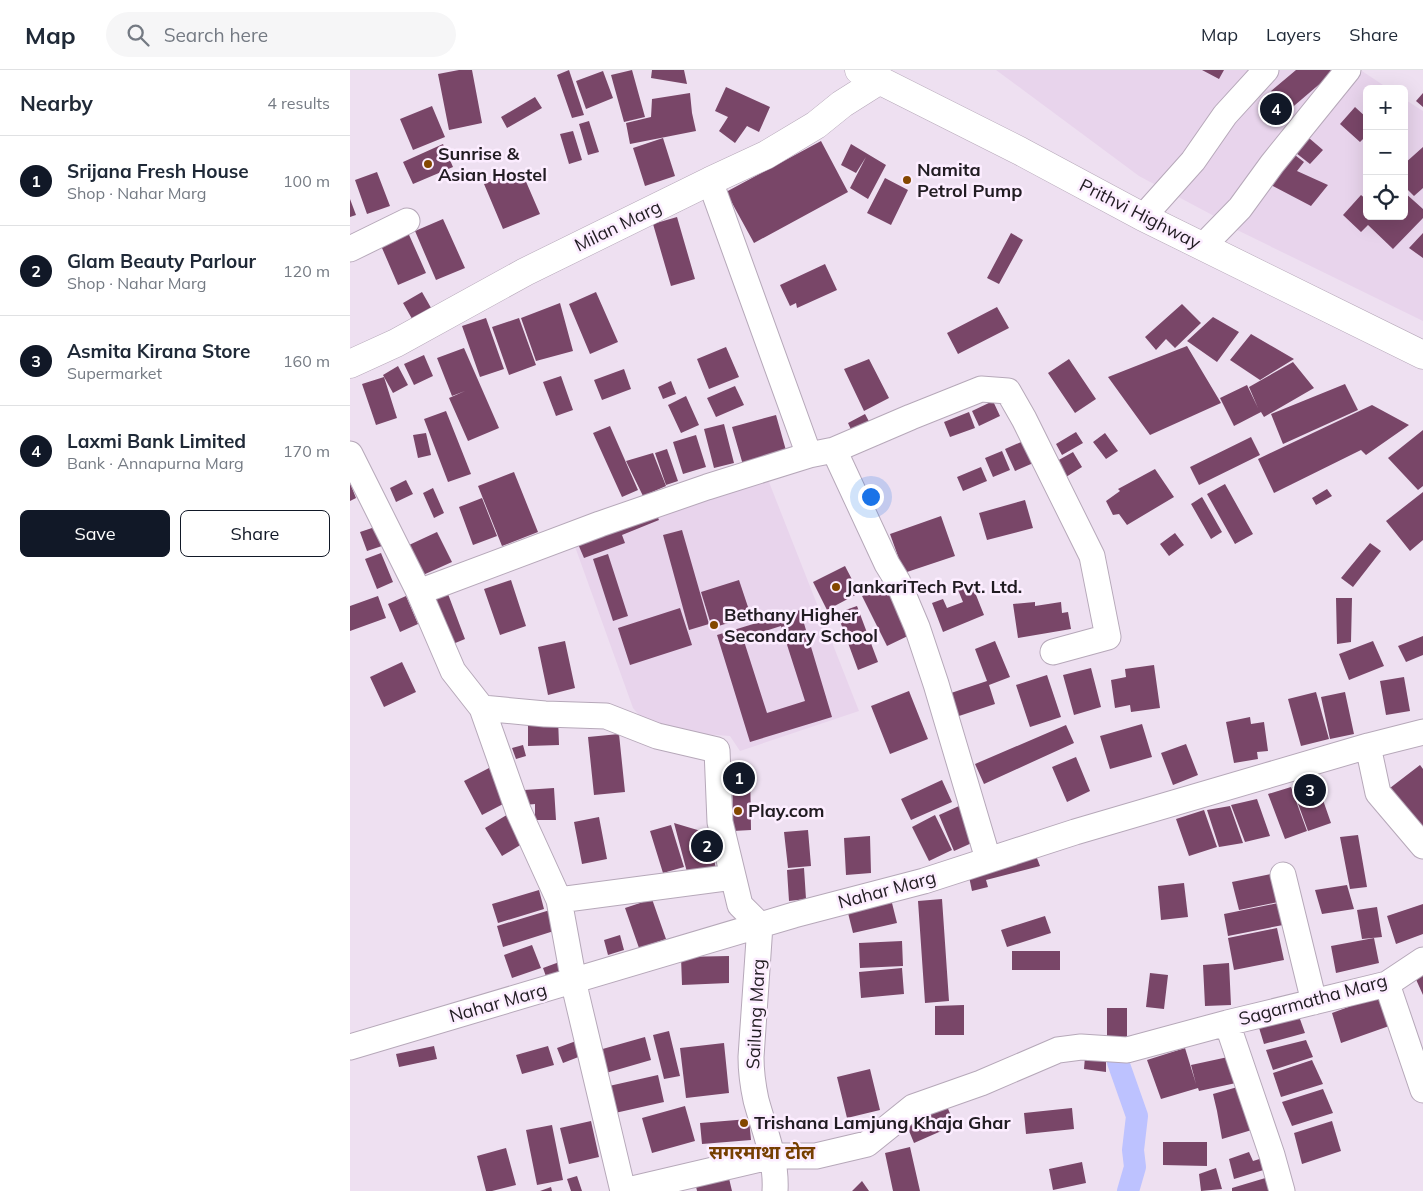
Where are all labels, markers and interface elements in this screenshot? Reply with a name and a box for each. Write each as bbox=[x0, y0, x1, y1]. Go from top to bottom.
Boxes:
search box bbox=[106, 12, 456, 57]
text: Map bbox=[25, 20, 76, 50]
icon: search bbox=[124, 21, 152, 49]
text: Search here bbox=[164, 23, 268, 47]
text: Map bbox=[1201, 23, 1238, 46]
text: Layers bbox=[1266, 23, 1321, 46]
text: Share bbox=[1349, 23, 1398, 46]
map controls bbox=[1363, 85, 1408, 220]
button: + bbox=[1363, 85, 1408, 130]
text: Nearby bbox=[20, 90, 93, 116]
pin: 4 bbox=[1260, 90, 1292, 128]
text: 4 results bbox=[267, 93, 330, 113]
button: − bbox=[1363, 130, 1408, 175]
place label: Sunrise & Asian Hostel bbox=[438, 142, 547, 186]
marker: Sunrise & Asian Hostel bbox=[422, 158, 434, 170]
place label: Namita Petrol Pump bbox=[917, 158, 1022, 202]
text: Srijana Fresh House bbox=[67, 159, 249, 183]
text: 1 bbox=[31, 171, 41, 191]
text: 100 m bbox=[283, 171, 330, 191]
street label: Prithvi Highway bbox=[1076, 173, 1205, 254]
marker: Namita Petrol Pump bbox=[901, 174, 913, 186]
button: locate bbox=[1363, 175, 1408, 220]
text: Shop · Nahar Marg bbox=[67, 183, 206, 203]
street label: Milan Marg bbox=[571, 195, 665, 256]
text: Glam Beauty Parlour bbox=[67, 249, 256, 273]
text: 2 bbox=[31, 261, 41, 281]
text: 120 m bbox=[283, 261, 330, 281]
text: Shop · Nahar Marg bbox=[67, 273, 206, 293]
text: Asmita Kirana Store bbox=[67, 339, 250, 363]
text: 3 bbox=[31, 351, 41, 371]
text: 160 m bbox=[283, 351, 330, 371]
text: Supermarket bbox=[67, 363, 162, 383]
text: Laxmi Bank Limited bbox=[67, 429, 246, 453]
text: 4 bbox=[31, 441, 41, 461]
text: 170 m bbox=[283, 441, 330, 461]
text: Bank · Annapurna Marg bbox=[67, 453, 244, 473]
your location bbox=[858, 484, 884, 510]
button: Save bbox=[20, 510, 170, 557]
button: Share bbox=[180, 510, 330, 557]
place label: JankariTech Pvt. Ltd. bbox=[846, 575, 1022, 598]
marker: JankariTech Pvt. Ltd. bbox=[830, 581, 842, 593]
place label: Bethany Higher Secondary School bbox=[724, 603, 878, 647]
marker: Bethany Higher Secondary School bbox=[708, 619, 720, 631]
pin: 1 bbox=[723, 759, 755, 797]
pin: 3 bbox=[1294, 771, 1326, 809]
place label: Play.com bbox=[748, 799, 825, 822]
marker: Play.com bbox=[732, 805, 744, 817]
pin: 2 bbox=[691, 827, 723, 865]
street label: Nahar Marg bbox=[835, 865, 938, 914]
street label: Sailung Marg bbox=[741, 958, 770, 1070]
street label: Sagarmatha Marg bbox=[1236, 969, 1390, 1030]
street label: Nahar Marg bbox=[446, 978, 549, 1027]
place label: Trishana Lamjung Khaja Ghar bbox=[754, 1111, 1011, 1134]
marker: Trishana Lamjung Khaja Ghar bbox=[738, 1117, 750, 1129]
district label: सगरमाथा टोल bbox=[709, 1140, 816, 1164]

